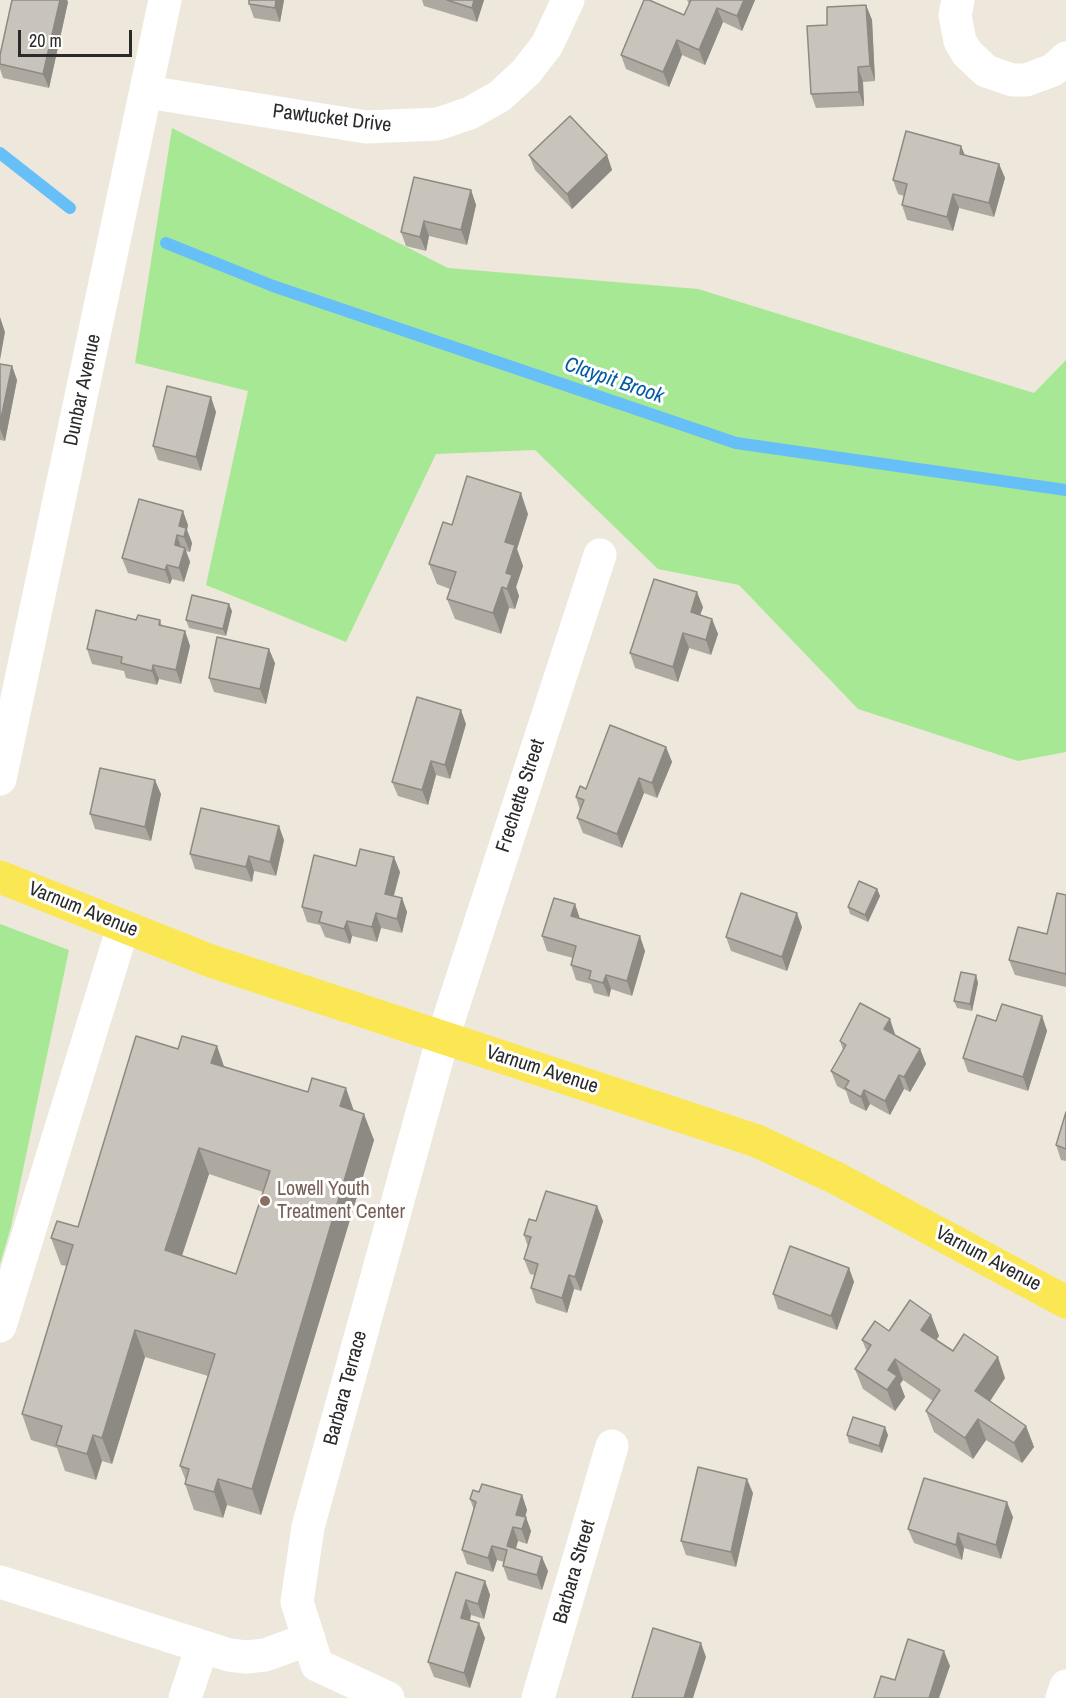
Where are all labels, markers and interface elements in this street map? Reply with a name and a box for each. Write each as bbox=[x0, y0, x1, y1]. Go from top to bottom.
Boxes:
scale bar bbox=[21, 18, 135, 56]
text: 20 m bbox=[29, 28, 62, 53]
street label: Pawtucket Drive bbox=[271, 100, 393, 138]
street label: Dunbar Avenue bbox=[59, 332, 107, 448]
water label: Claypit Brook bbox=[561, 352, 667, 410]
street label: Frechette Street bbox=[491, 736, 551, 856]
street label: Varnum Avenue bbox=[25, 877, 141, 943]
street label: Varnum Avenue bbox=[483, 1041, 601, 1099]
place label: Lowell Youth Treatment Center bbox=[277, 1178, 405, 1225]
marker: Lowell Youth Treatment Center bbox=[258, 1194, 272, 1208]
street label: Varnum Avenue bbox=[931, 1221, 1045, 1297]
street label: Barbara Terrace bbox=[319, 1328, 373, 1448]
street label: Barbara Street bbox=[549, 1517, 601, 1627]

